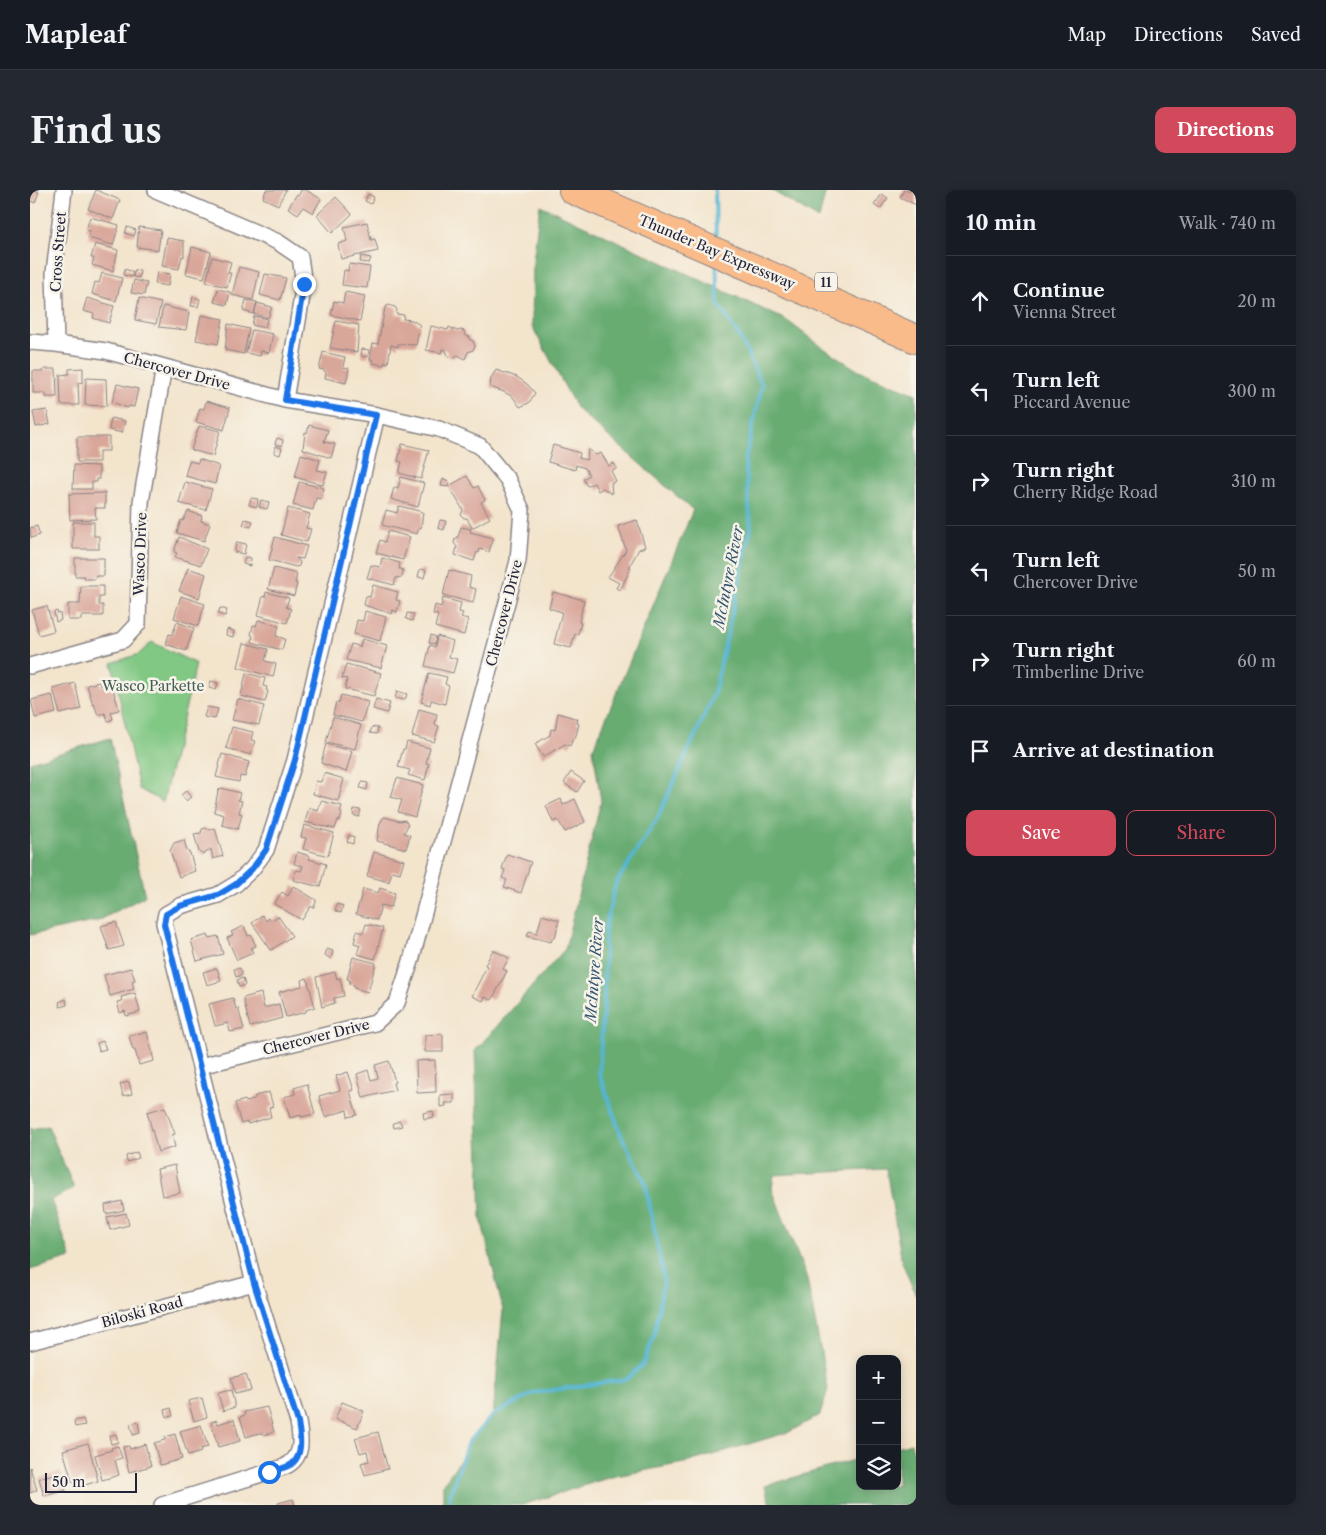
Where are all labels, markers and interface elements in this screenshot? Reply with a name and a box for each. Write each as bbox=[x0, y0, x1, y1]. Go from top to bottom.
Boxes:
text: Mapleaf bbox=[25, 20, 127, 49]
text: Map bbox=[1067, 24, 1106, 46]
text: Directions bbox=[1134, 24, 1223, 46]
text: Saved bbox=[1251, 24, 1301, 46]
button: Directions bbox=[1155, 107, 1296, 153]
text: Find us bbox=[30, 109, 162, 152]
text: 10 min bbox=[966, 210, 1037, 235]
street label: Cross Street bbox=[46, 211, 70, 293]
street label: Thunder Bay Expressway bbox=[636, 211, 798, 293]
text: Walk · 740 m bbox=[1179, 213, 1276, 233]
road number: 11 bbox=[815, 272, 837, 291]
route end bbox=[293, 273, 316, 296]
text: Continue bbox=[1013, 279, 1105, 302]
icon: ahead bbox=[966, 287, 994, 315]
text: 20 m bbox=[1237, 291, 1276, 311]
text: Vienna Street bbox=[1013, 302, 1116, 322]
street label: Chercover Drive bbox=[122, 348, 232, 394]
text: Turn left bbox=[1013, 369, 1100, 392]
icon: left bbox=[966, 377, 994, 405]
text: 300 m bbox=[1228, 381, 1276, 401]
text: Piccard Avenue bbox=[1013, 392, 1130, 412]
text: Turn right bbox=[1013, 459, 1114, 482]
icon: right bbox=[966, 467, 994, 495]
text: 310 m bbox=[1231, 471, 1276, 491]
text: Cherry Ridge Road bbox=[1013, 482, 1158, 502]
street label: Wasco Drive bbox=[130, 512, 150, 597]
water label: McIntyre River bbox=[708, 523, 747, 632]
text: Turn left bbox=[1013, 549, 1100, 572]
icon: left bbox=[966, 557, 994, 585]
street label: Chercover Drive bbox=[482, 558, 526, 668]
text: 50 m bbox=[1238, 561, 1276, 581]
text: Chercover Drive bbox=[1013, 572, 1138, 592]
text: Turn right bbox=[1013, 639, 1114, 662]
icon: right bbox=[966, 647, 994, 675]
text: 60 m bbox=[1237, 651, 1276, 671]
text: Timberline Drive bbox=[1013, 662, 1144, 682]
park label: Wasco Parkette bbox=[101, 677, 204, 695]
icon: arrive bbox=[966, 737, 994, 765]
text: Arrive at destination bbox=[1013, 739, 1214, 762]
button: Save bbox=[966, 810, 1116, 856]
button: Share bbox=[1126, 810, 1276, 856]
water label: McIntyre River bbox=[581, 916, 607, 1025]
street label: Chercover Drive bbox=[261, 1015, 371, 1059]
street label: Biloski Road bbox=[99, 1292, 185, 1332]
map controls bbox=[856, 1355, 901, 1490]
button: + bbox=[856, 1355, 901, 1400]
button: − bbox=[856, 1400, 901, 1445]
button: layers bbox=[856, 1445, 901, 1490]
route start bbox=[258, 1461, 281, 1484]
scale bar bbox=[45, 1470, 138, 1493]
text: 50 m bbox=[52, 1473, 85, 1491]

